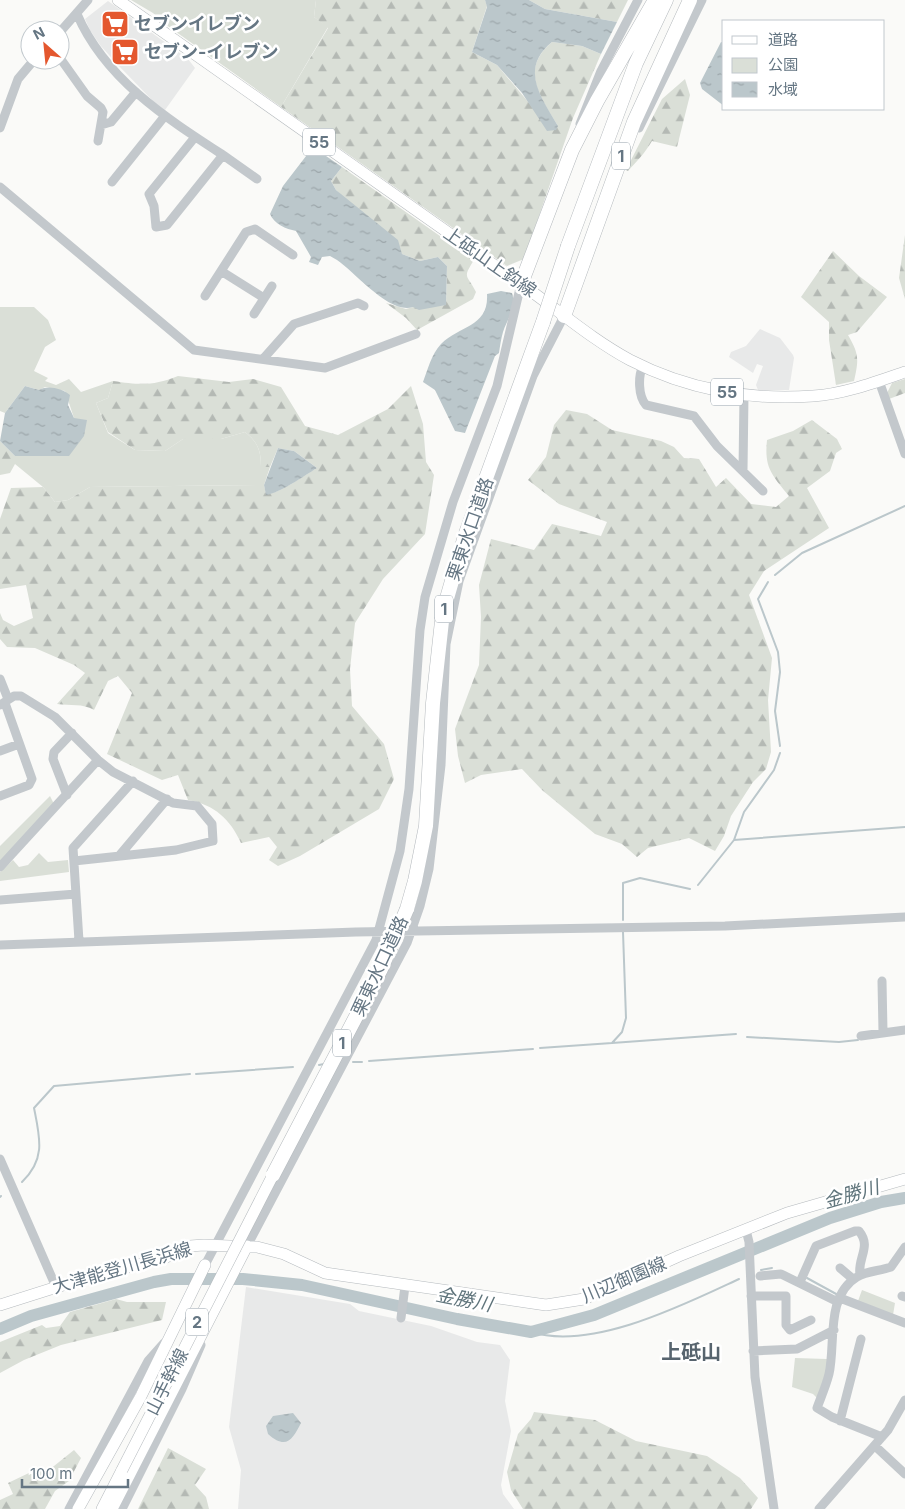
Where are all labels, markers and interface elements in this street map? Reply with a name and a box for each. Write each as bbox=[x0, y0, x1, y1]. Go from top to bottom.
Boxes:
supermarket icon: セブンイレブン bbox=[100, 9, 130, 39]
place label: セブンイレブン bbox=[134, 13, 260, 34]
north arrow bbox=[20, 20, 70, 70]
legend bbox=[722, 20, 885, 110]
text: N bbox=[30, 23, 47, 43]
text: 道路 bbox=[768, 30, 798, 49]
supermarket icon: セブン-イレブン bbox=[110, 37, 140, 67]
place label: セブン-イレブン bbox=[144, 41, 278, 62]
text: 公園 bbox=[768, 55, 798, 74]
text: 水域 bbox=[768, 80, 798, 99]
road number: 55 bbox=[303, 128, 335, 156]
road number: 1 bbox=[612, 142, 630, 170]
street label: 上砥山上鈎線 bbox=[440, 222, 541, 301]
road number: 55 bbox=[711, 378, 743, 406]
street label: 栗東水口道路 bbox=[442, 474, 497, 583]
road number: 1 bbox=[435, 596, 453, 622]
street label: 栗東水口道路 bbox=[347, 912, 412, 1019]
road number: 1 bbox=[333, 1030, 351, 1056]
water label: 金勝川 bbox=[821, 1175, 884, 1213]
street label: 大津能登川長浜線 bbox=[50, 1238, 194, 1297]
street label: 川辺御園線 bbox=[578, 1252, 669, 1307]
water label: 金勝川 bbox=[434, 1283, 496, 1317]
road number: 2 bbox=[186, 1308, 208, 1335]
district label: 上砥山 bbox=[661, 1340, 721, 1364]
street label: 山手幹線 bbox=[141, 1345, 192, 1419]
scale bar bbox=[22, 1456, 129, 1488]
text: 100 m bbox=[30, 1464, 72, 1483]

